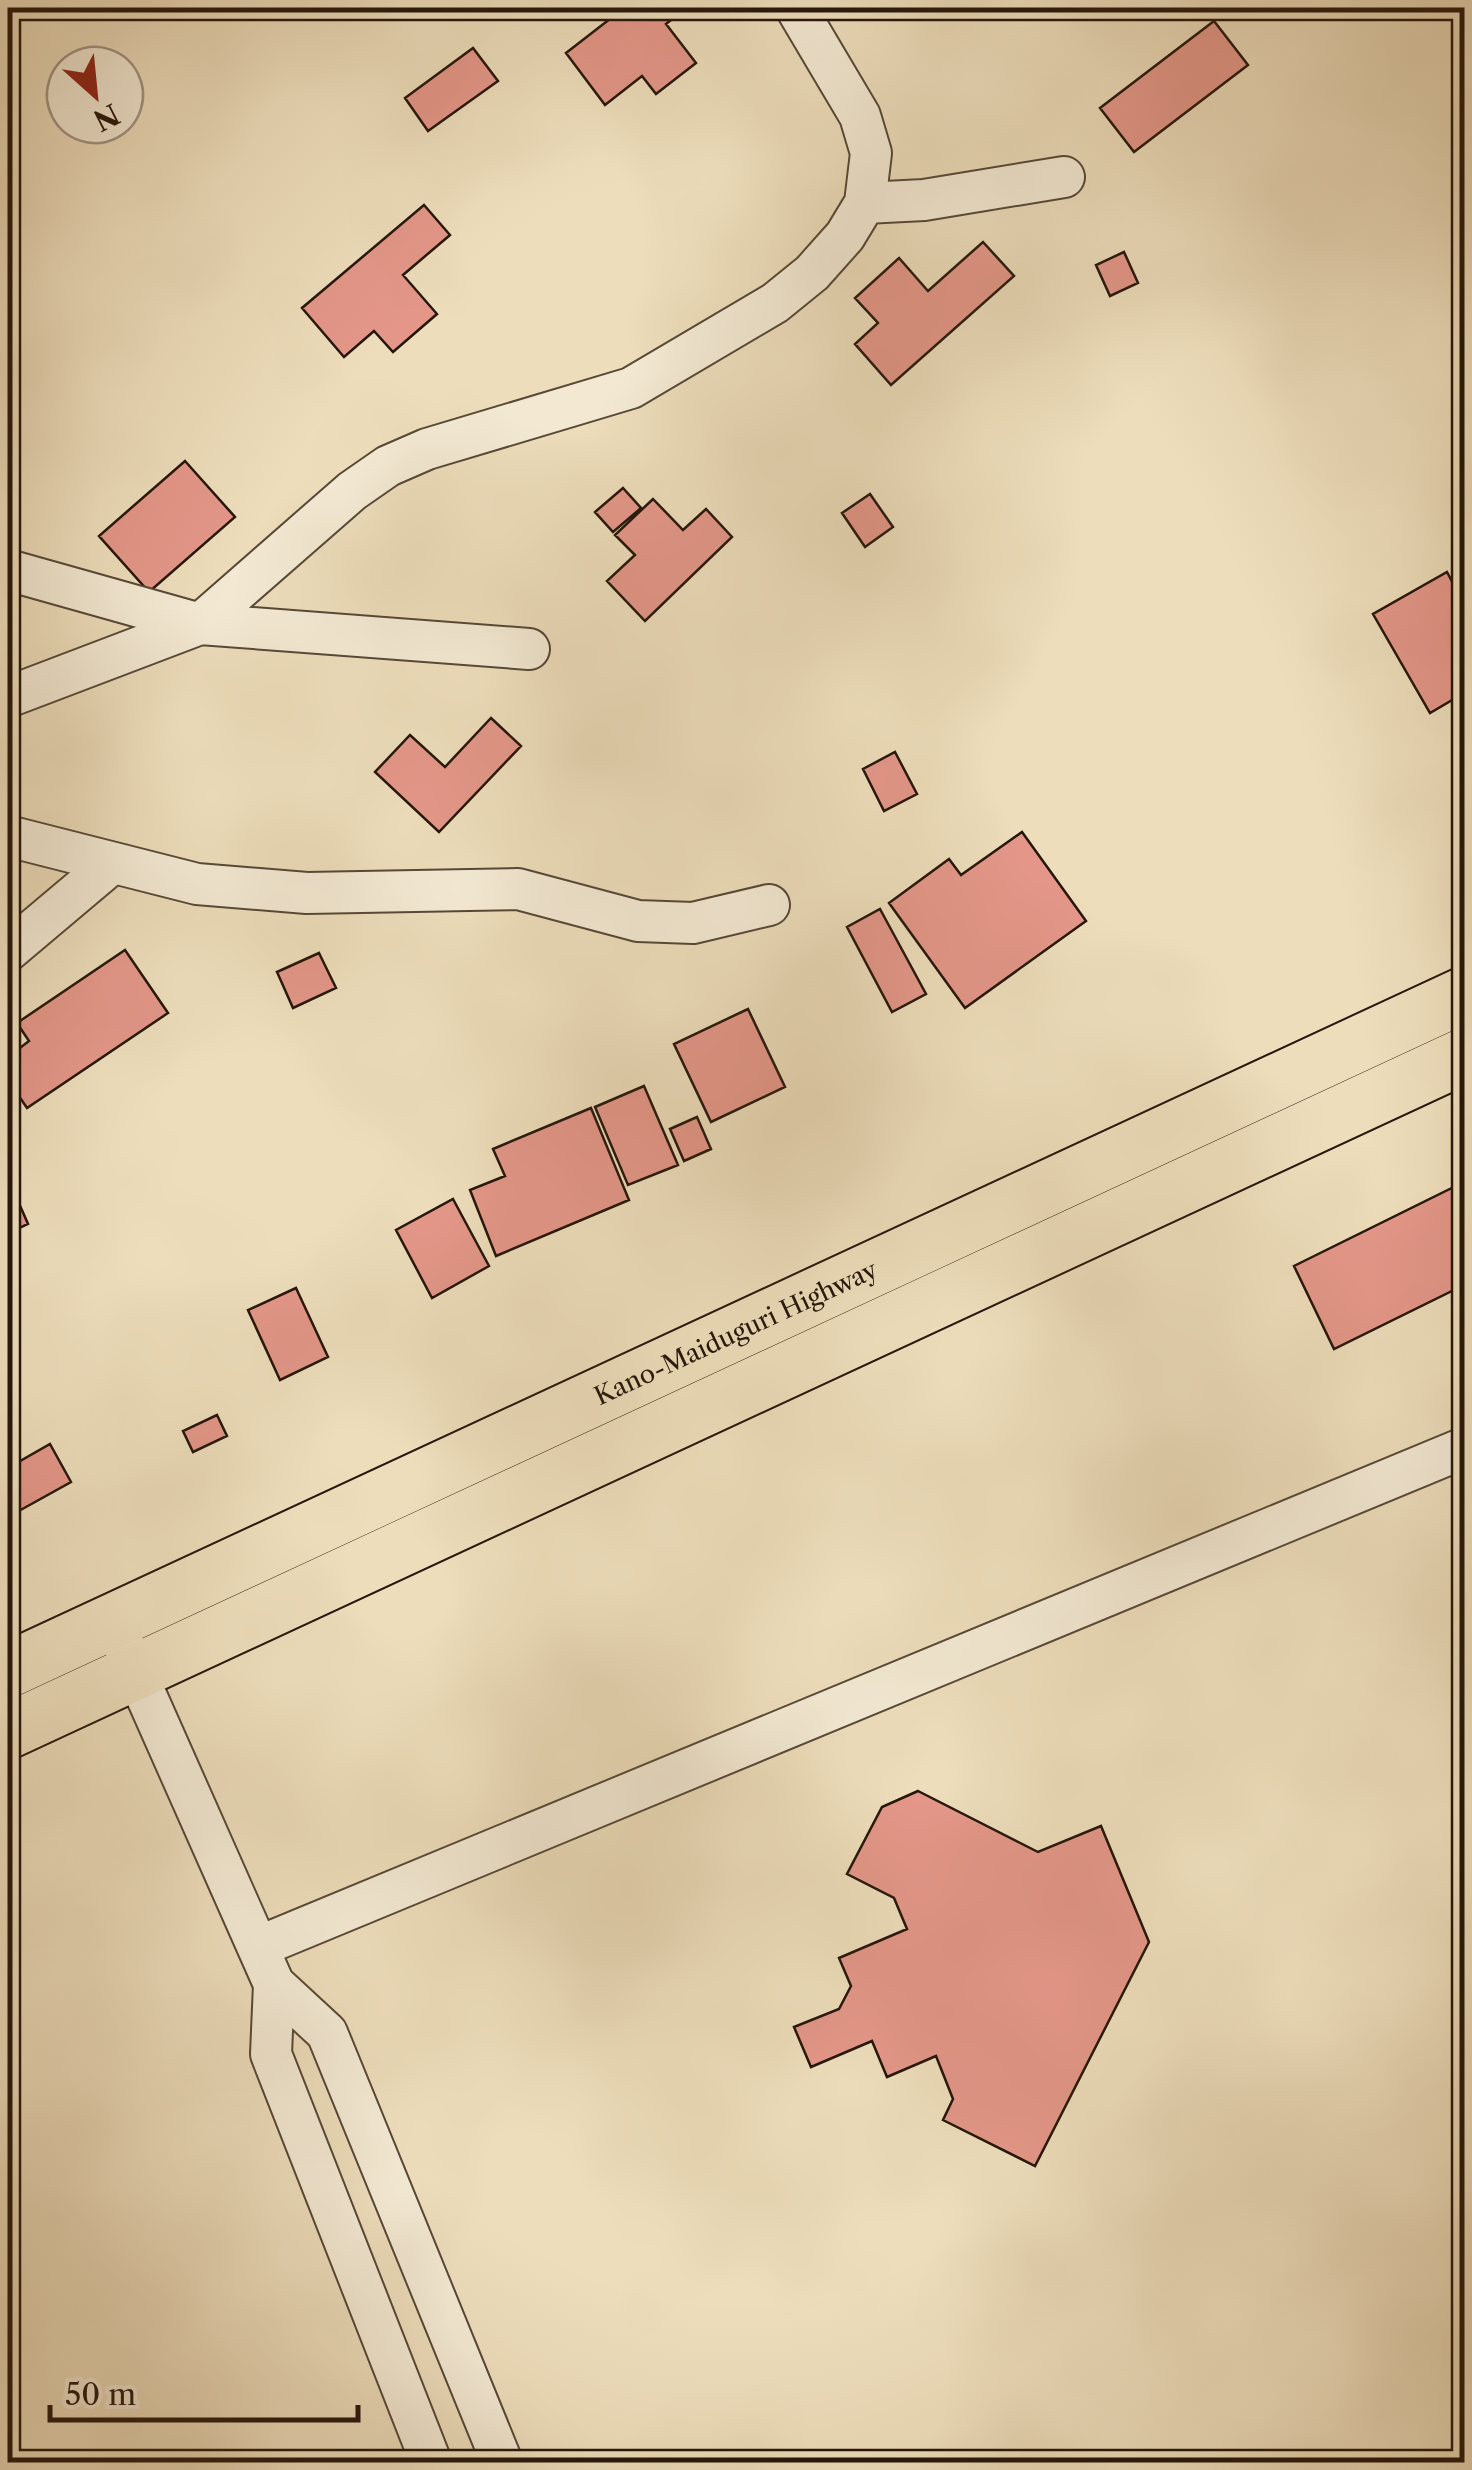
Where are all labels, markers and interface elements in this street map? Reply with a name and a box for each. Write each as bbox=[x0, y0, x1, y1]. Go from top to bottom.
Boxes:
north arrow bbox=[45, 45, 145, 145]
text: N bbox=[88, 97, 125, 138]
street label: Kano-Maiduguri Highway bbox=[589, 1253, 883, 1412]
scale bar bbox=[50, 2360, 358, 2422]
text: 50 m bbox=[65, 2376, 136, 2413]

